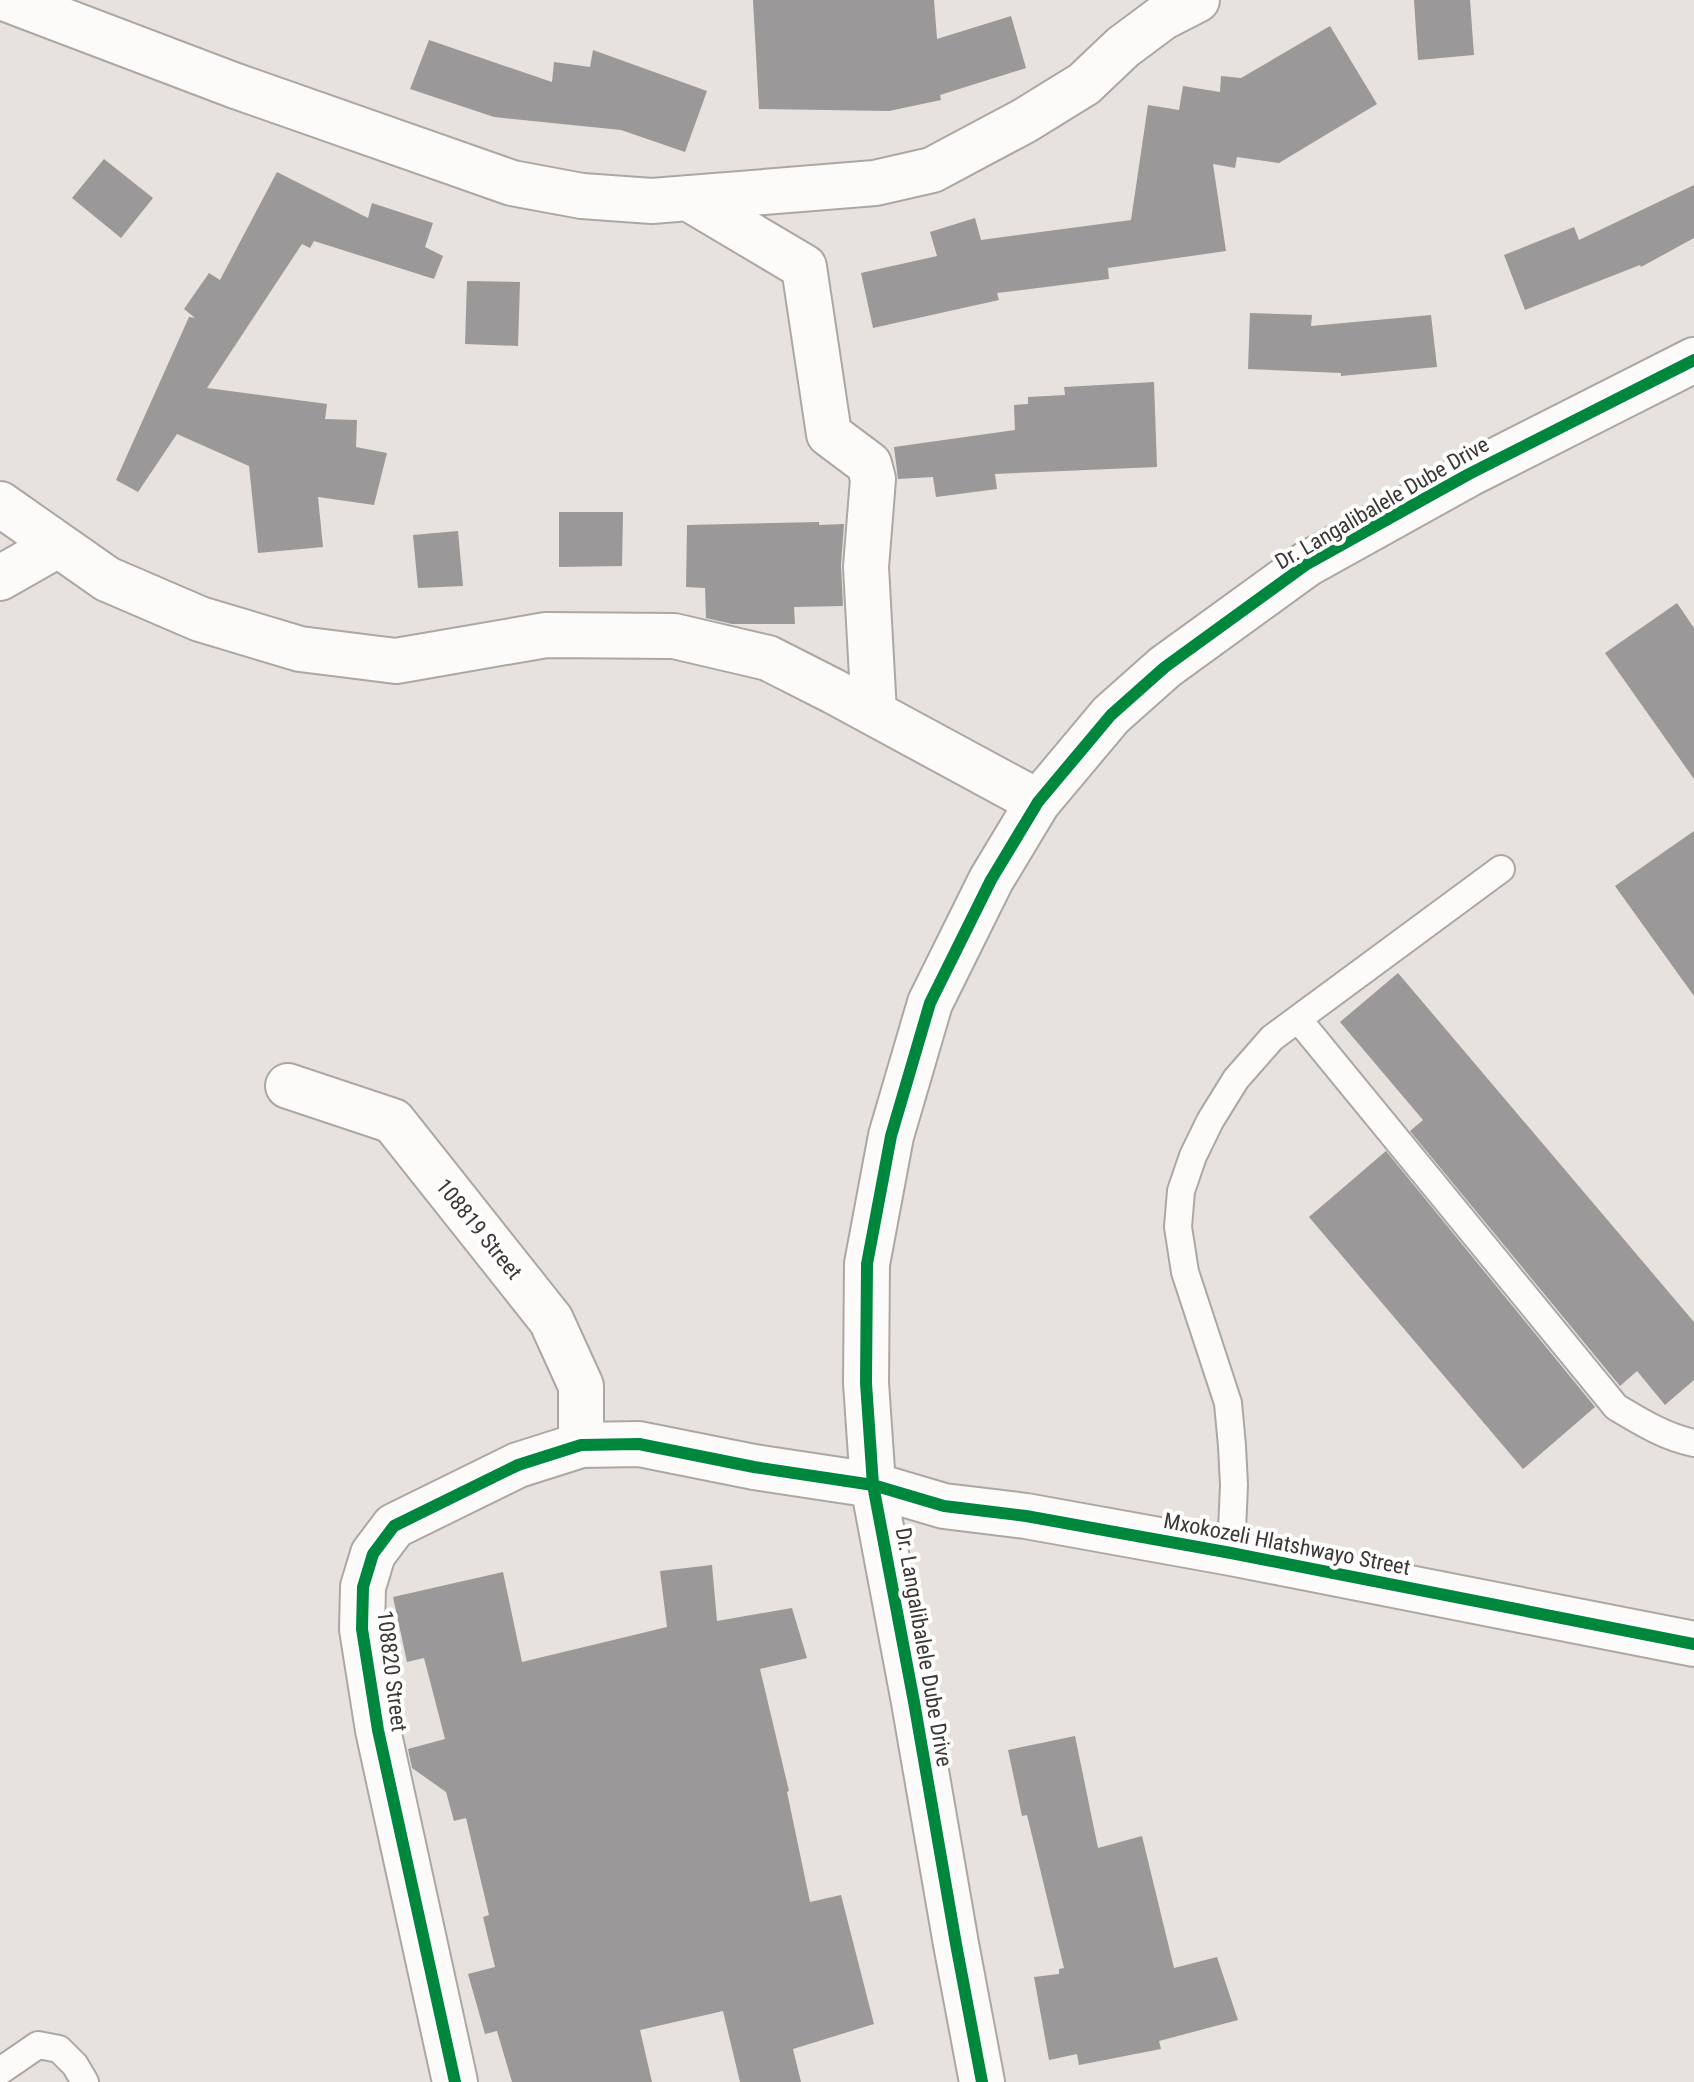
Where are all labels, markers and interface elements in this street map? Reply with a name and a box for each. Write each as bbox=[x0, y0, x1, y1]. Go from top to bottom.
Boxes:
street label: Dr. Langalibalele Dube Drive bbox=[1271, 432, 1493, 574]
street label: 108819 Street bbox=[431, 1174, 527, 1284]
street label: Mxokozeli Hlatshwayo Street bbox=[1162, 1508, 1412, 1580]
street label: Dr. Langalibalele Dube Drive bbox=[891, 1525, 957, 1769]
street label: 108820 Street bbox=[372, 1609, 412, 1733]

